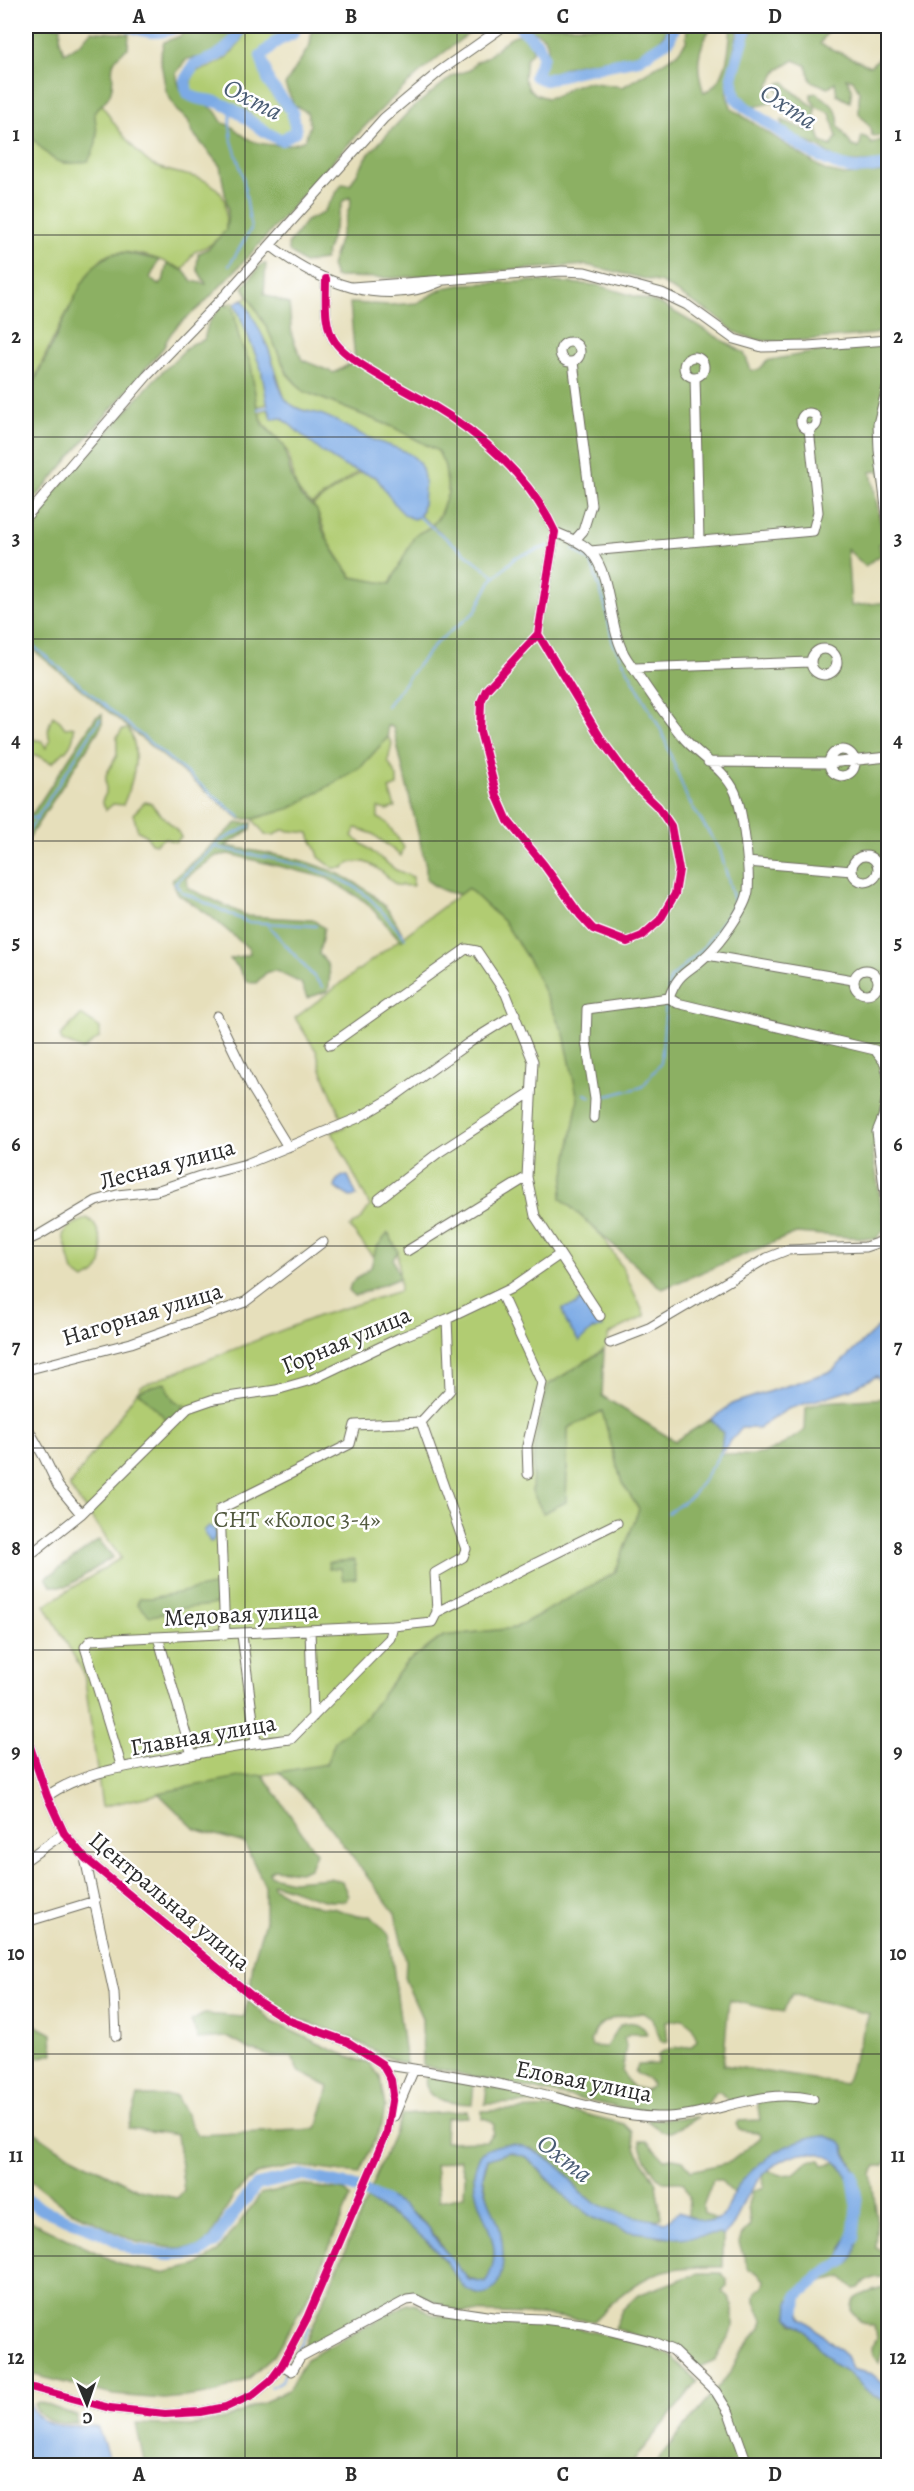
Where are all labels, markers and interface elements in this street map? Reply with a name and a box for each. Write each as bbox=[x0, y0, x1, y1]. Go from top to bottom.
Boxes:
text: A bbox=[132, 3, 146, 30]
text: B bbox=[345, 3, 357, 30]
text: C bbox=[557, 3, 569, 30]
text: D bbox=[768, 3, 782, 30]
water label: Охта bbox=[217, 70, 288, 129]
water label: Охта bbox=[753, 75, 824, 138]
text: 1 bbox=[12, 121, 20, 148]
text: 1 bbox=[894, 121, 902, 148]
text: 2 bbox=[11, 323, 21, 350]
text: 2 bbox=[893, 323, 903, 350]
text: 3 bbox=[12, 525, 20, 552]
text: 3 bbox=[894, 525, 902, 552]
text: 4 bbox=[11, 727, 21, 754]
text: 4 bbox=[893, 727, 903, 754]
text: 5 bbox=[12, 929, 20, 956]
text: 5 bbox=[894, 929, 902, 956]
text: 6 bbox=[11, 1131, 21, 1158]
street label: Лесная улица bbox=[96, 1131, 238, 1197]
text: 6 bbox=[893, 1131, 903, 1158]
street label: Нагорная улица bbox=[58, 1274, 226, 1354]
street label: Горная улица bbox=[276, 1298, 416, 1382]
text: 7 bbox=[12, 1333, 21, 1360]
text: 7 bbox=[894, 1333, 903, 1360]
park label: СНТ «Колос 3-4» bbox=[214, 1503, 380, 1535]
text: 8 bbox=[11, 1535, 21, 1562]
text: 8 bbox=[893, 1535, 903, 1562]
street label: Медовая улица bbox=[163, 1594, 319, 1634]
street label: Главная улица bbox=[128, 1706, 278, 1764]
text: 9 bbox=[11, 1738, 21, 1765]
text: 9 bbox=[893, 1738, 903, 1765]
street label: Центральная улица bbox=[83, 1824, 257, 1978]
text: 10 bbox=[7, 1940, 25, 1967]
text: 10 bbox=[889, 1940, 907, 1967]
street label: Еловая улица bbox=[513, 2052, 655, 2110]
water label: Охта bbox=[530, 2126, 600, 2191]
text: 11 bbox=[9, 2142, 23, 2169]
text: 11 bbox=[891, 2142, 905, 2169]
text: 12 bbox=[8, 2344, 25, 2371]
text: 12 bbox=[890, 2344, 907, 2371]
north arrow bbox=[57, 2374, 117, 2434]
text: С bbox=[82, 2407, 93, 2429]
text: A bbox=[132, 2461, 146, 2488]
text: B bbox=[345, 2461, 357, 2488]
text: C bbox=[557, 2461, 569, 2488]
text: D bbox=[768, 2461, 782, 2488]

